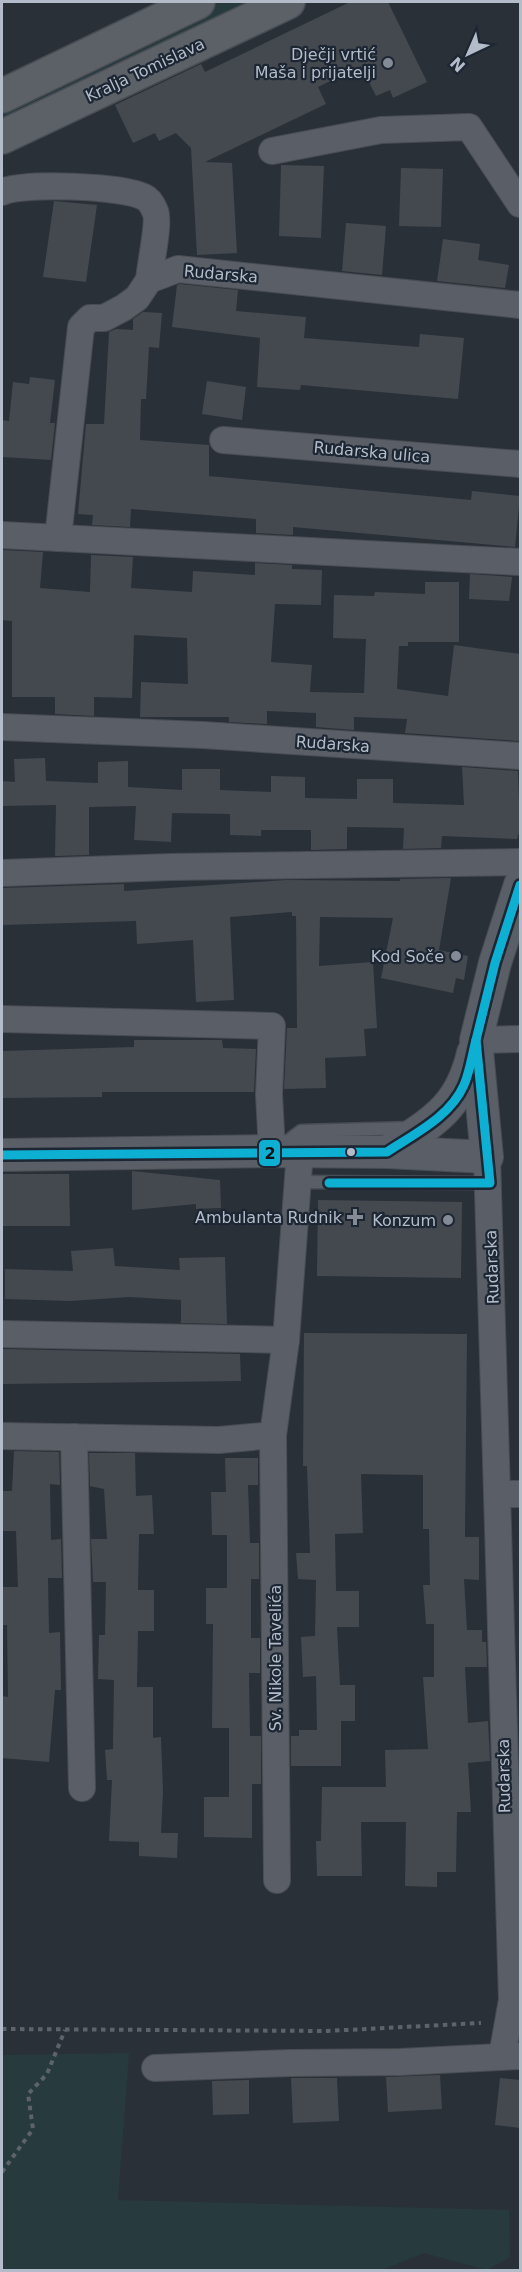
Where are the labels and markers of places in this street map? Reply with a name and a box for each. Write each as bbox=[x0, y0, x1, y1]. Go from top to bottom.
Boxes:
place label: Dječji vrtić Maša i prijatelji bbox=[255, 45, 376, 82]
marker: Dječji vrtić Maša i prijatelji bbox=[381, 56, 395, 70]
place label: Kod Soče bbox=[371, 947, 444, 966]
marker: Kod Soče bbox=[449, 949, 463, 963]
unlabelled marker bbox=[345, 1146, 357, 1158]
place label: Ambulanta Rudnik bbox=[195, 1208, 343, 1227]
marker: Ambulanta Rudnik bbox=[346, 1208, 364, 1226]
place label: Konzum bbox=[372, 1211, 436, 1230]
marker: Konzum bbox=[441, 1213, 455, 1227]

